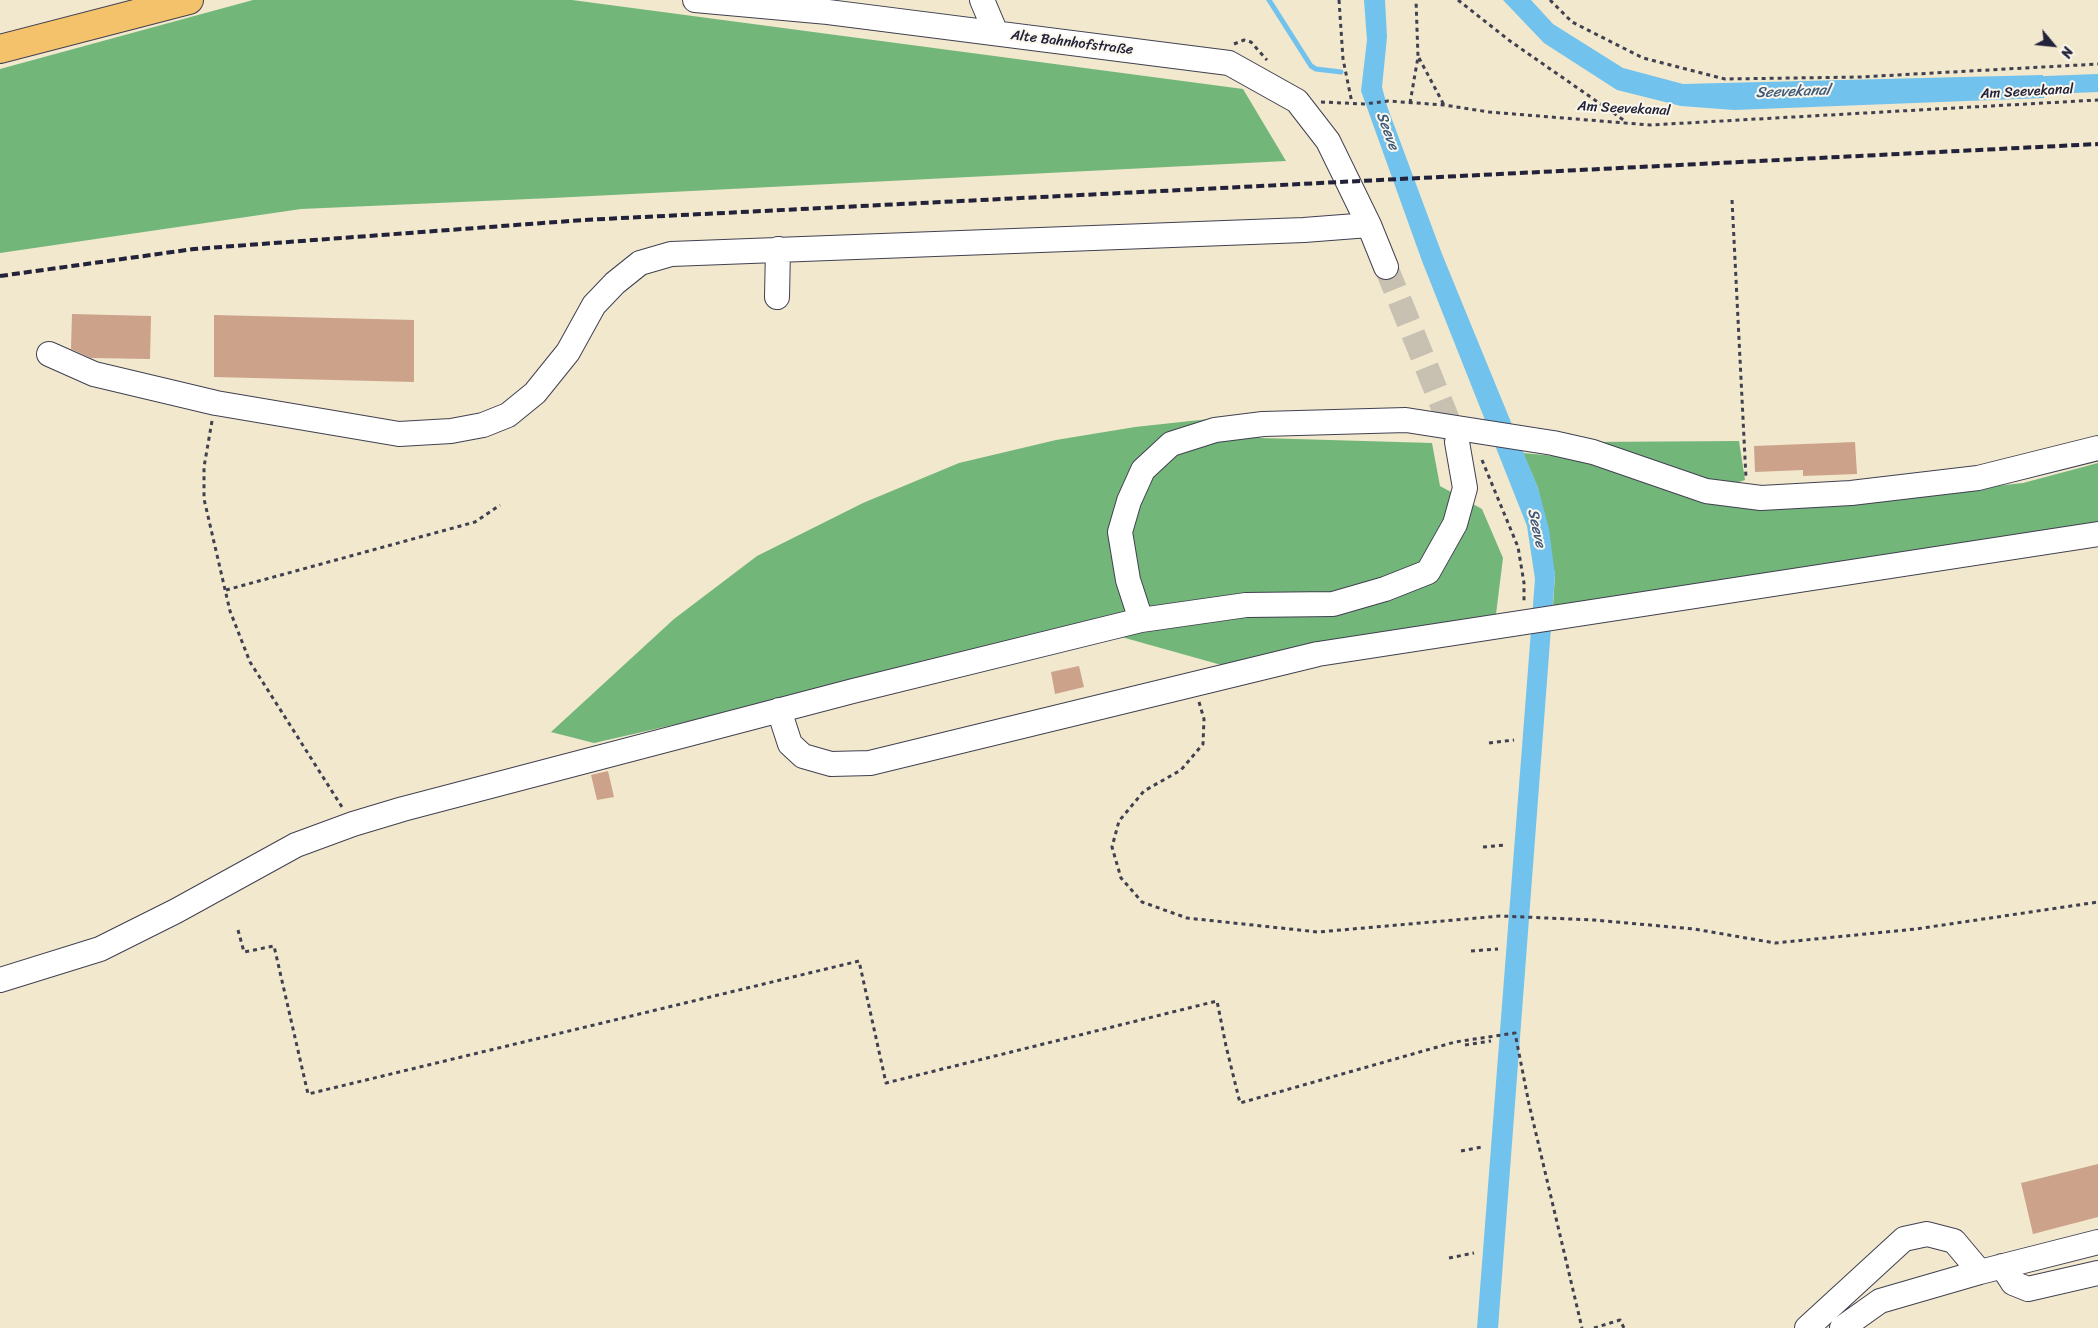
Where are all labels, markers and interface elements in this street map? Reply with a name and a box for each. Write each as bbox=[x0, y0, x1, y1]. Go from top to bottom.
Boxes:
north arrow bbox=[2028, 20, 2078, 70]
street label: Alte Bahnhofstraße bbox=[1010, 27, 1134, 59]
text: N bbox=[2053, 42, 2080, 62]
street label: Am Seevekanal bbox=[1980, 81, 2074, 103]
water label: Seevekanal bbox=[1755, 82, 1831, 102]
street label: Am Seevekanal bbox=[1577, 98, 1671, 120]
water label: Seeve bbox=[1372, 110, 1402, 152]
water label: Seeve bbox=[1523, 507, 1549, 549]

